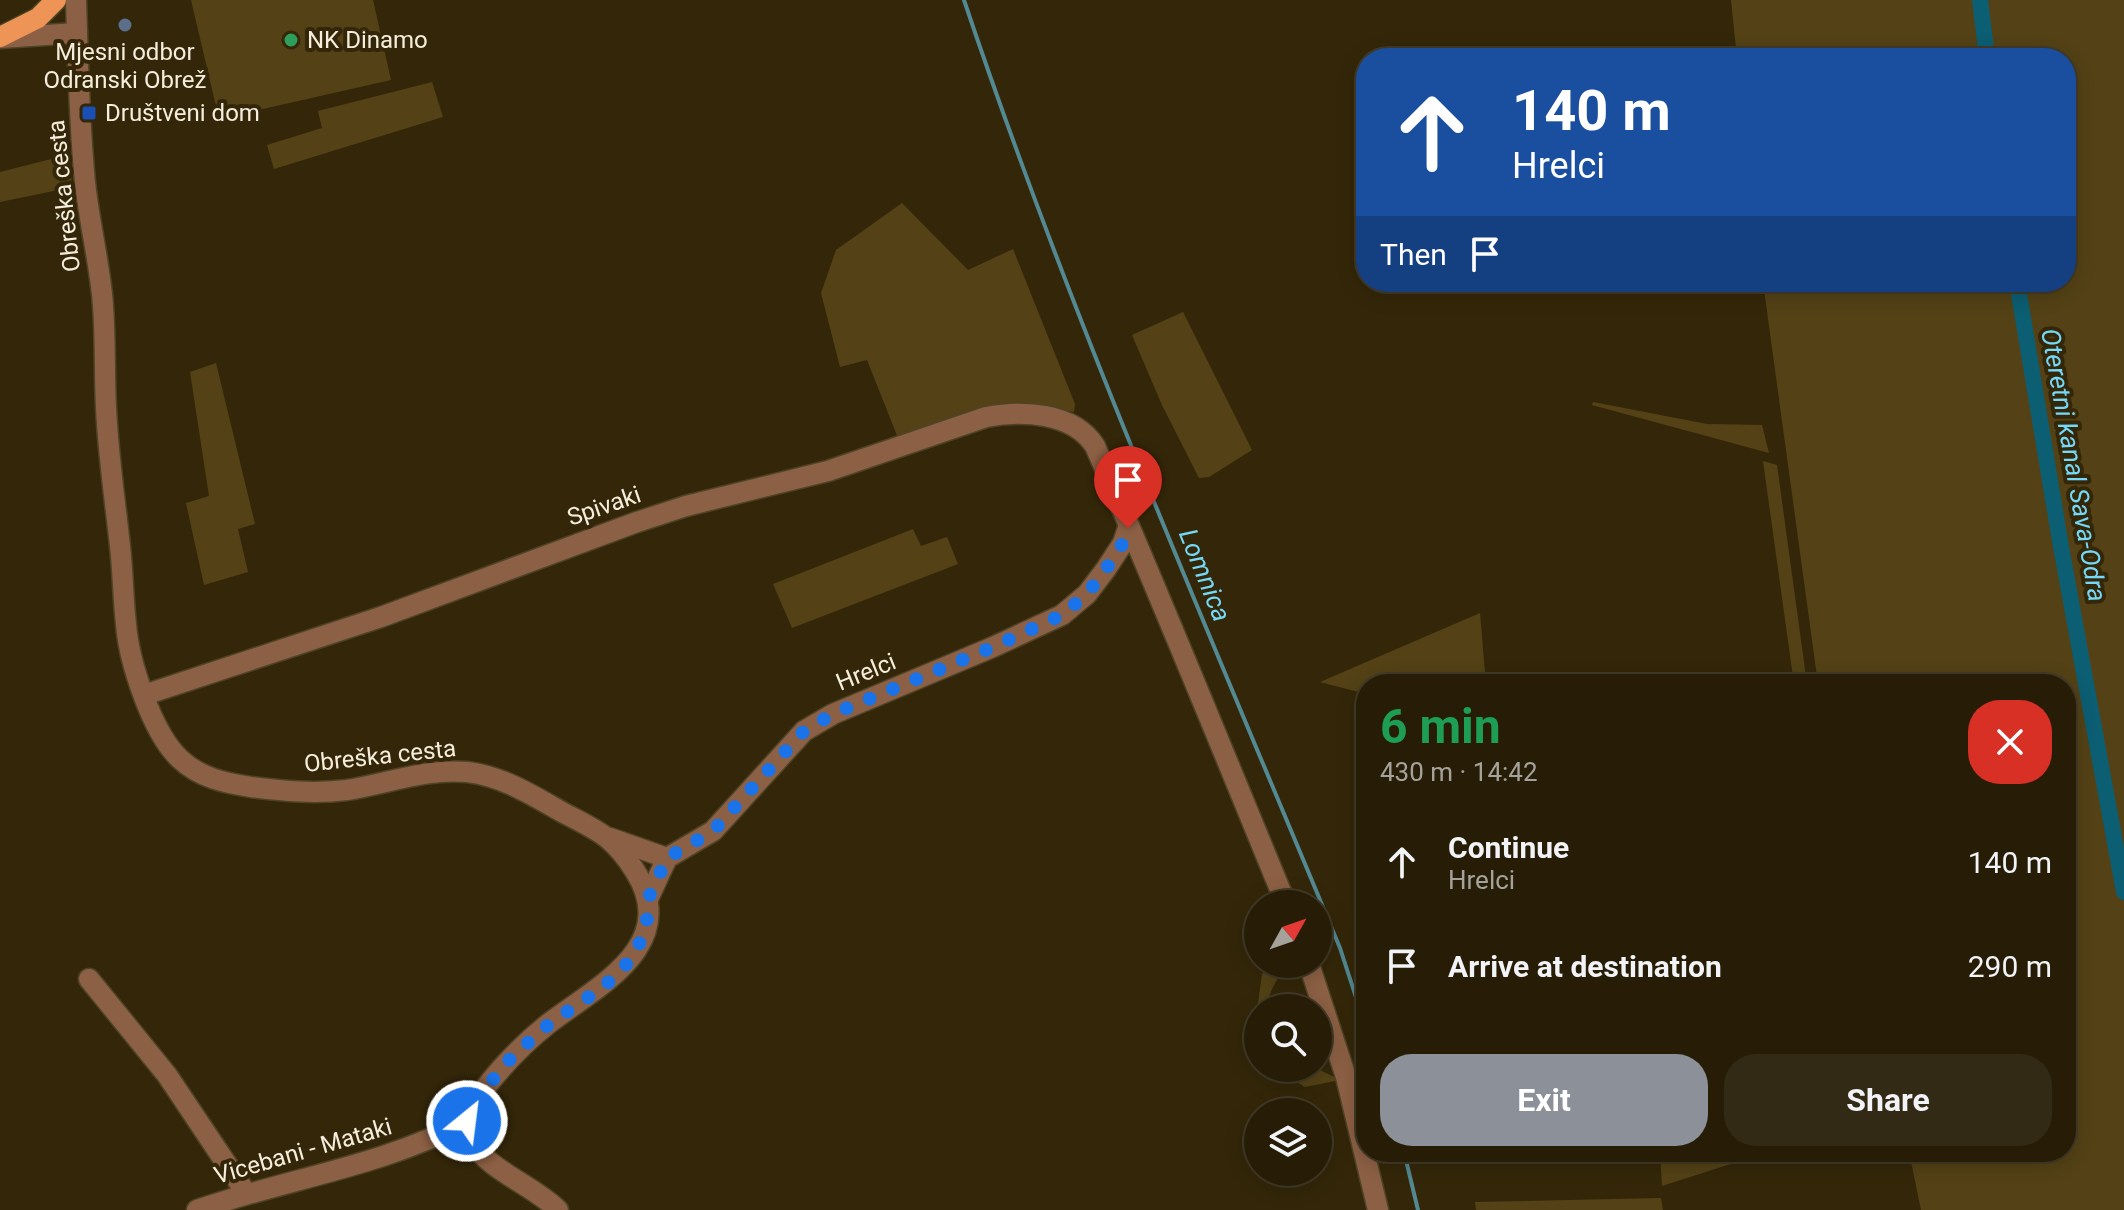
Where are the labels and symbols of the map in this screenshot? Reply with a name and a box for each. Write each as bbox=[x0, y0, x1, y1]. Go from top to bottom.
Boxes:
marker: Mjesni odbor Odranski Obrež bbox=[116, 16, 134, 34]
place label: NK Dinamo bbox=[307, 26, 428, 54]
marker: NK Dinamo bbox=[282, 31, 300, 49]
place label: Mjesni odbor Odranski Obrež bbox=[44, 38, 207, 94]
place label: Društveni dom bbox=[105, 99, 260, 127]
marker: Društveni dom bbox=[80, 104, 98, 122]
street label: Obreška cesta bbox=[42, 119, 86, 273]
water label: Oteretni kanal Sava-Odra bbox=[2035, 326, 2113, 604]
pin bbox=[1094, 446, 1162, 528]
street label: Spivaki bbox=[563, 480, 645, 532]
water label: Lomnica bbox=[1173, 524, 1237, 626]
street label: Hrelci bbox=[832, 647, 900, 697]
street label: Obreška cesta bbox=[303, 734, 457, 778]
north arrow bbox=[1244, 890, 1332, 978]
position arrow bbox=[425, 1079, 509, 1163]
street label: Vicebani - Mataki bbox=[211, 1112, 395, 1190]

